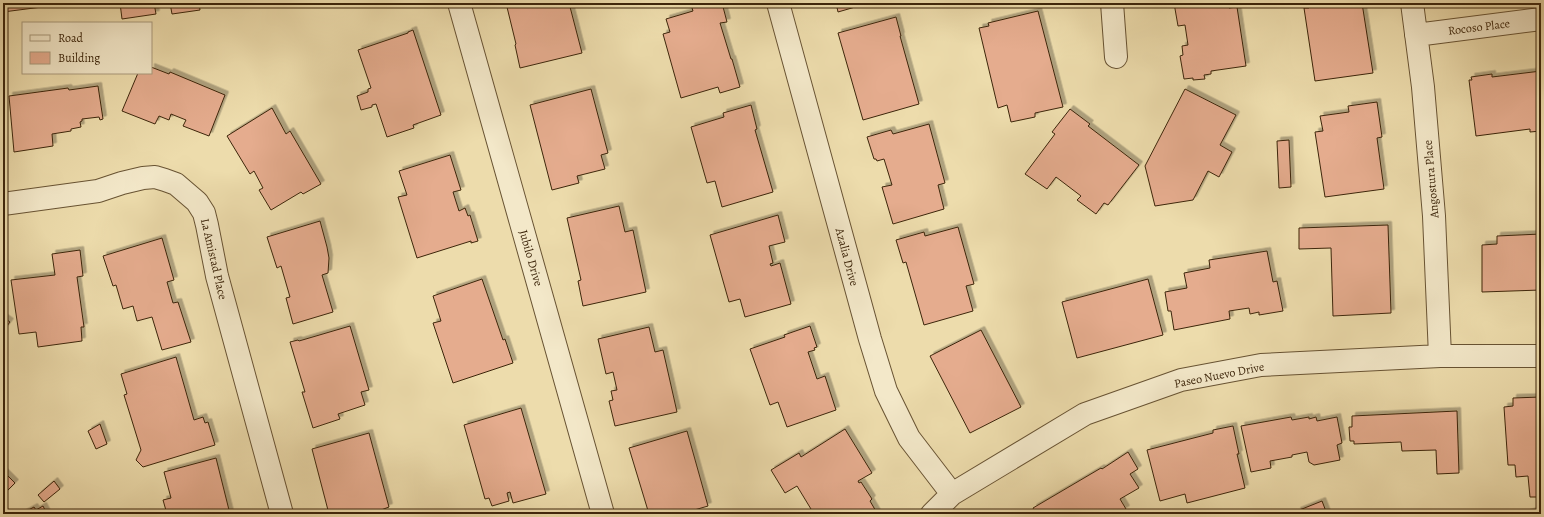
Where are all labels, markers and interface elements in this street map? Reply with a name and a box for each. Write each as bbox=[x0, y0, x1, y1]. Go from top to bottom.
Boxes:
street label: Rocoso Place bbox=[1447, 15, 1511, 39]
legend bbox=[22, 22, 152, 74]
text: Road bbox=[58, 30, 84, 46]
text: Building bbox=[58, 50, 100, 66]
street label: Angostura Place bbox=[1420, 139, 1442, 220]
street label: La Amistad Place bbox=[197, 217, 231, 301]
street label: Azalia Drive bbox=[831, 225, 862, 288]
street label: Jubilo Drive bbox=[515, 228, 547, 288]
street label: Paseo Nuevo Drive bbox=[1173, 358, 1265, 392]

